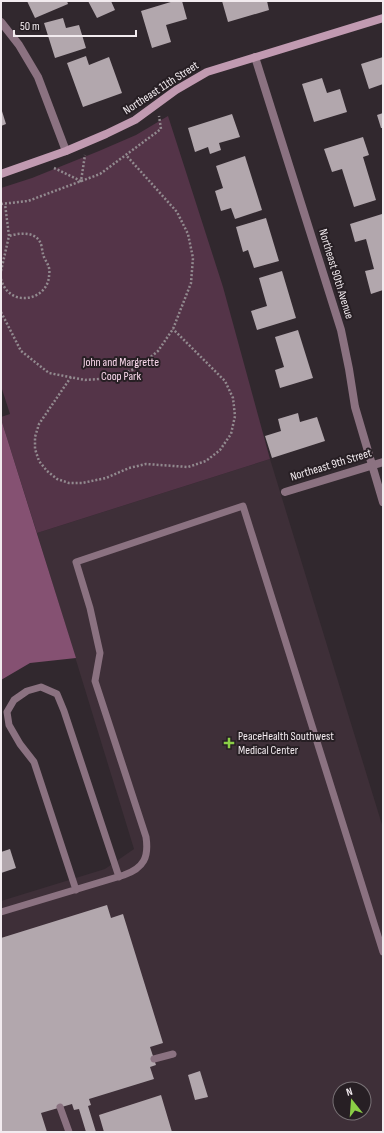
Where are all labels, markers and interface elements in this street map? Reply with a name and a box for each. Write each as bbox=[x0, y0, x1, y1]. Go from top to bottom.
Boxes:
scale bar bbox=[14, 12, 136, 38]
text: 50 m bbox=[20, 19, 40, 34]
street label: Northeast 11th Street bbox=[120, 58, 202, 118]
street label: Northeast 90th Avenue bbox=[315, 227, 357, 321]
park label: John and Margrette Coop Park bbox=[82, 355, 159, 384]
street label: Northeast 9th Street bbox=[289, 445, 374, 484]
place label: PeaceHealth Southwest Medical Center bbox=[238, 729, 334, 758]
marker: PeaceHealth Southwest Medical Center bbox=[223, 737, 235, 749]
north arrow bbox=[332, 1081, 372, 1121]
text: N bbox=[345, 1085, 354, 1099]

